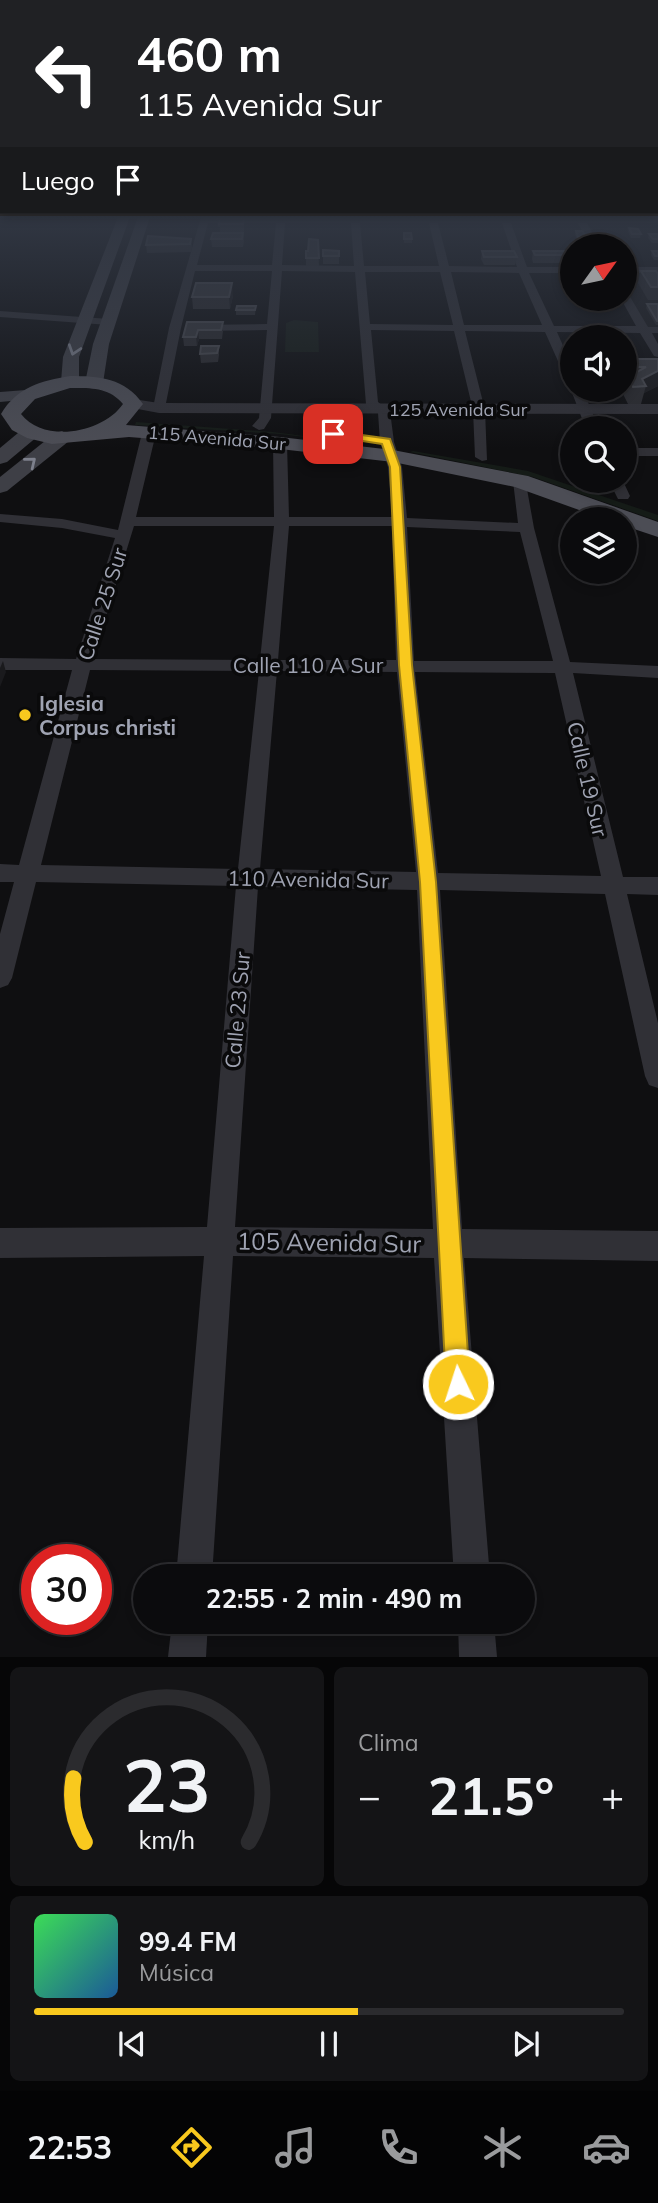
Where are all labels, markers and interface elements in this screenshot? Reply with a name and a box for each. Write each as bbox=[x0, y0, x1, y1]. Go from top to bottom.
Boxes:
text: 460 m bbox=[136, 23, 282, 84]
icon: left bbox=[21, 28, 112, 119]
text: 115 Avenida Sur bbox=[136, 84, 382, 124]
icon: arrive bbox=[109, 161, 147, 199]
text: Luego bbox=[21, 164, 95, 197]
north arrow bbox=[560, 234, 637, 312]
map controls bbox=[560, 234, 637, 584]
button: sound bbox=[560, 325, 637, 402]
one-way arrow bbox=[68, 343, 83, 355]
street label: 125 Avenida Sur bbox=[389, 398, 528, 421]
pin bbox=[303, 404, 363, 464]
icon: arrive bbox=[314, 415, 352, 453]
button: search bbox=[560, 416, 637, 493]
street label: 115 Avenida Sur bbox=[147, 421, 287, 456]
one-way arrow bbox=[23, 458, 36, 470]
button: layers bbox=[560, 507, 637, 584]
street label: Calle 25 Sur bbox=[72, 544, 133, 664]
street label: Calle 110 A Sur bbox=[233, 652, 384, 678]
place label: Iglesia Corpus christi bbox=[39, 690, 176, 740]
marker: Iglesia Corpus christi bbox=[17, 707, 33, 723]
street label: Calle 19 Sur bbox=[562, 719, 614, 839]
street label: 110 Avenida Sur bbox=[227, 865, 389, 893]
street label: Calle 23 Sur bbox=[219, 950, 255, 1069]
street label: 105 Avenida Sur bbox=[237, 1225, 422, 1259]
position arrow bbox=[421, 1347, 495, 1421]
speed limit sign: 30 bbox=[21, 1544, 112, 1635]
text: 22:55 · 2 min · 490 m bbox=[206, 1582, 462, 1615]
text: Clima bbox=[358, 1728, 419, 1757]
text: 23 bbox=[123, 1740, 211, 1831]
text: 21.5° bbox=[428, 1763, 554, 1828]
text: − bbox=[358, 1772, 381, 1820]
text: + bbox=[601, 1772, 624, 1820]
text: km/h bbox=[139, 1824, 195, 1855]
text: 99.4 FM bbox=[139, 1925, 237, 1958]
text: Música bbox=[139, 1958, 214, 1987]
icon: previous bbox=[113, 2025, 151, 2063]
icon: pause bbox=[310, 2025, 348, 2063]
icon: next bbox=[507, 2025, 545, 2063]
icon: directions bbox=[167, 2123, 216, 2172]
icon: music bbox=[271, 2123, 320, 2172]
icon: phone bbox=[374, 2123, 423, 2172]
icon: climate bbox=[478, 2123, 527, 2172]
icon: car bbox=[582, 2123, 631, 2172]
text: 22:53 bbox=[27, 2127, 112, 2167]

